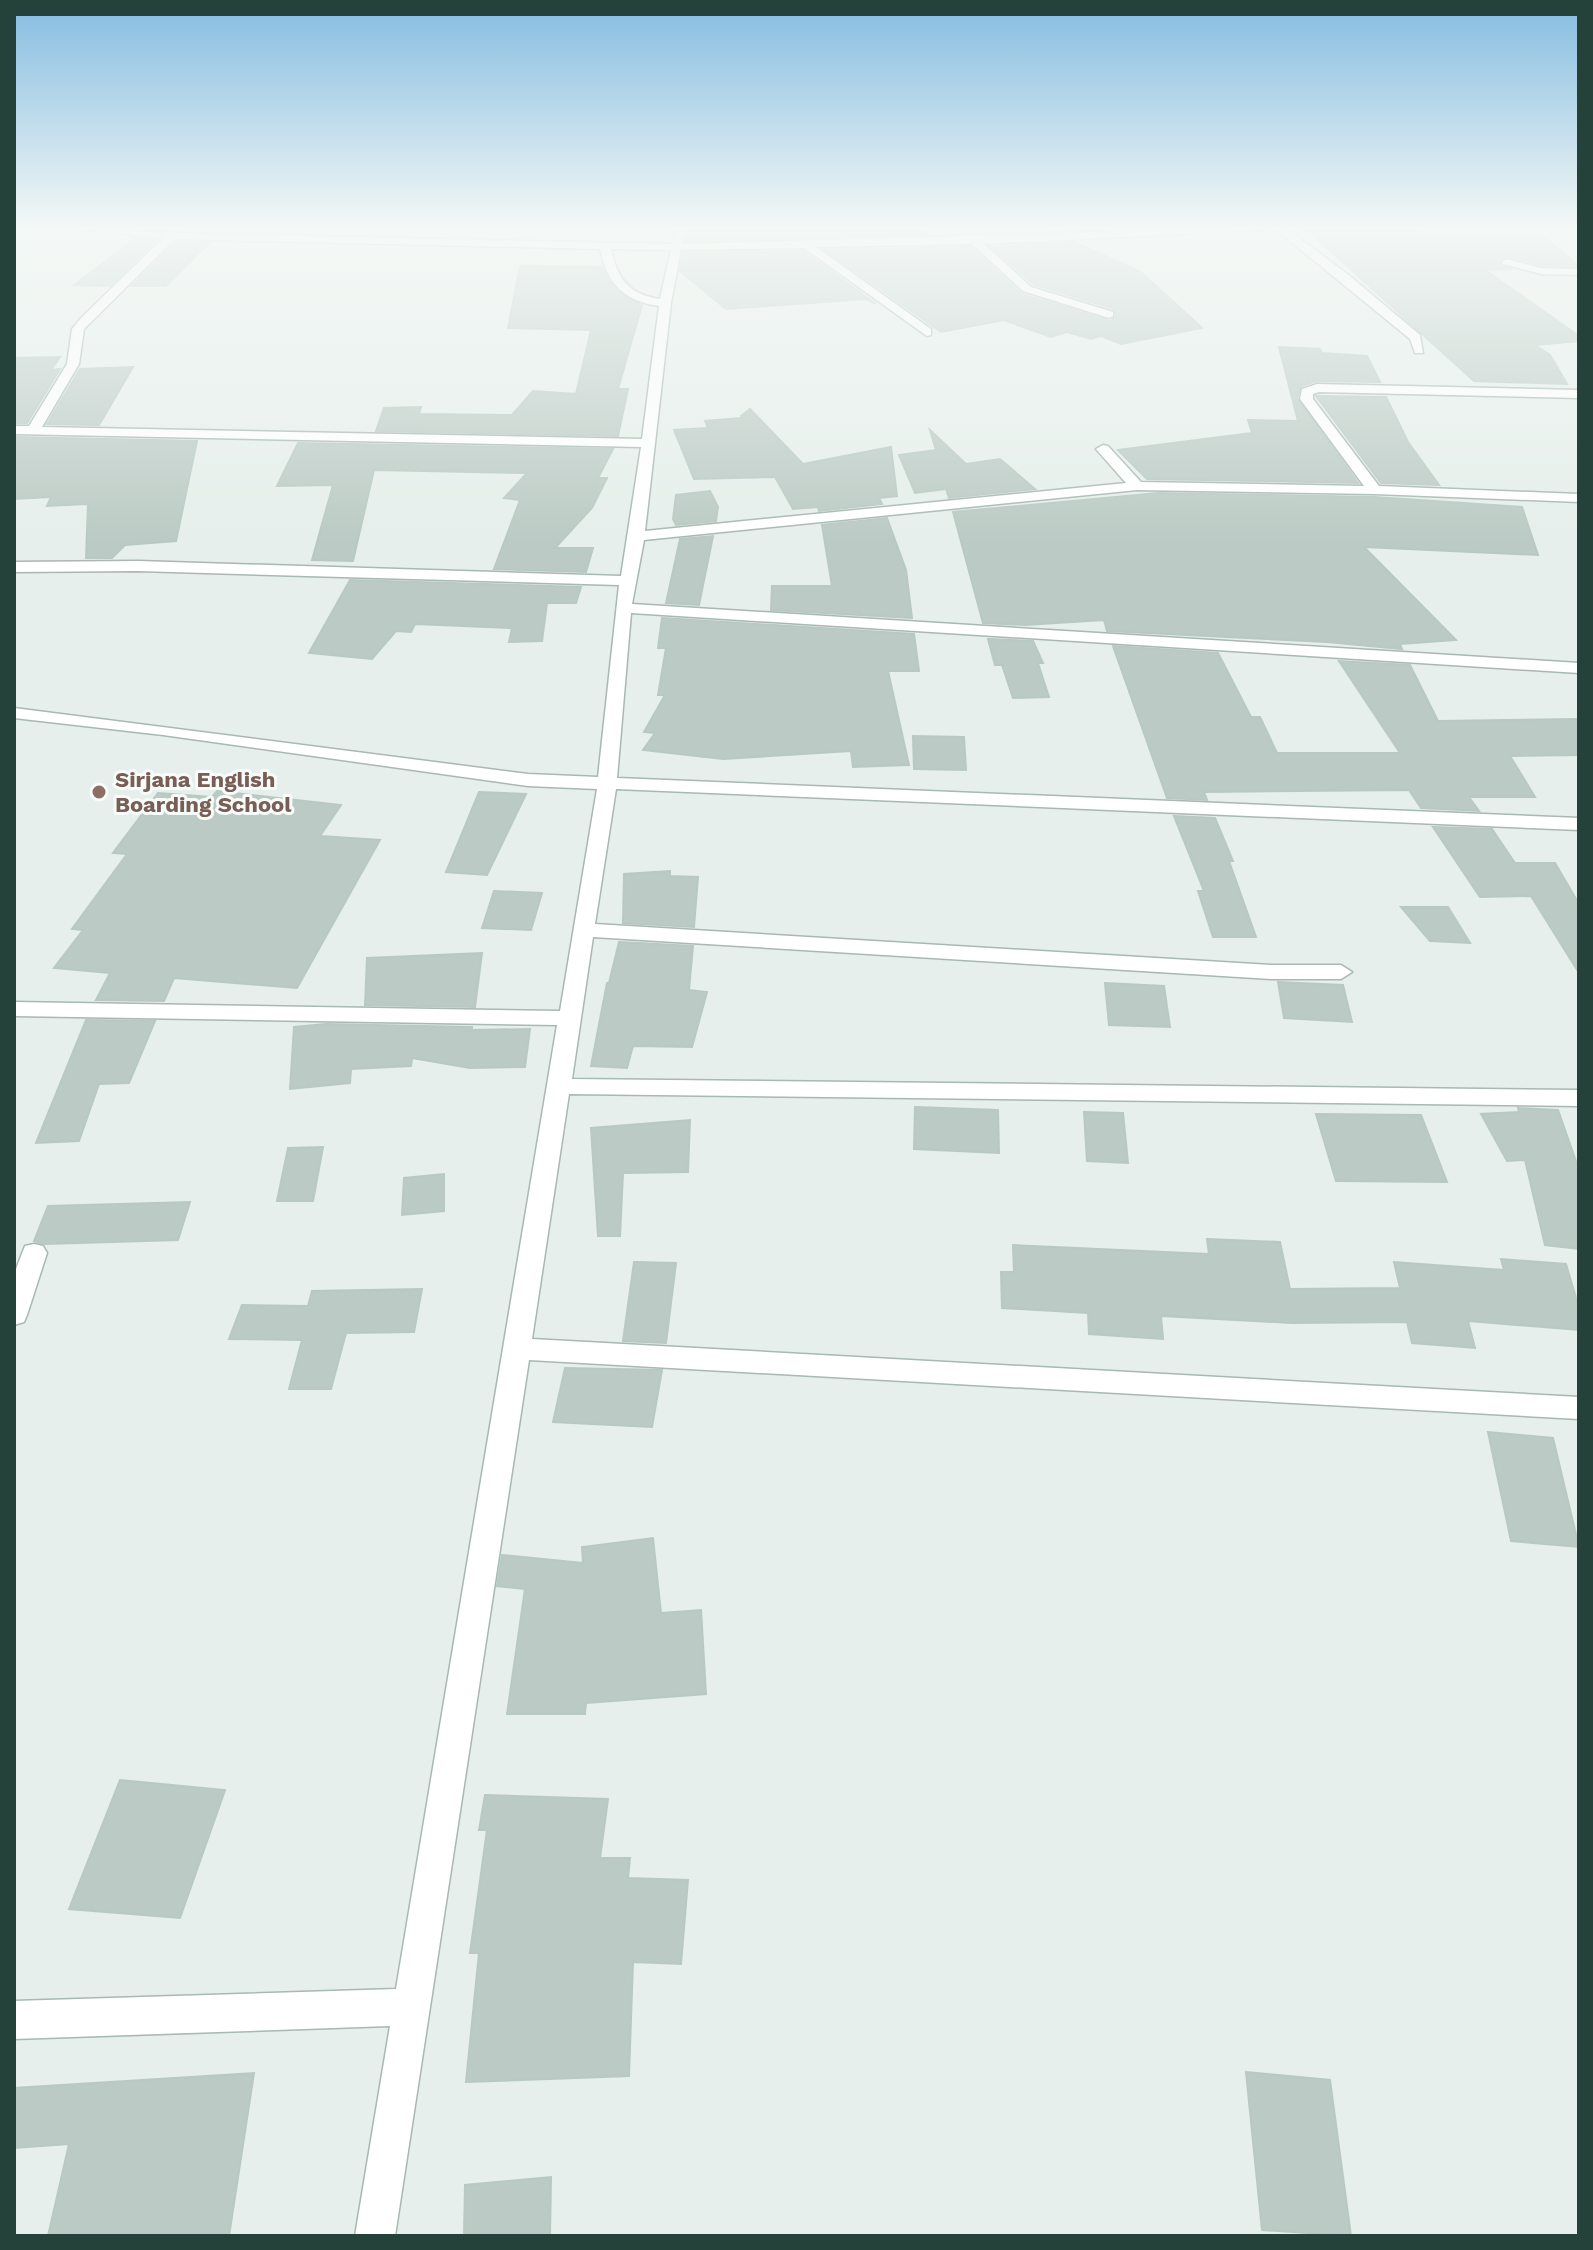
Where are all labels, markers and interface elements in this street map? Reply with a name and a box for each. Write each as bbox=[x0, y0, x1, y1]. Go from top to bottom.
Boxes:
place label: Sirjana English Boarding School bbox=[115, 767, 292, 817]
marker: Sirjana English Boarding School bbox=[90, 783, 108, 801]

